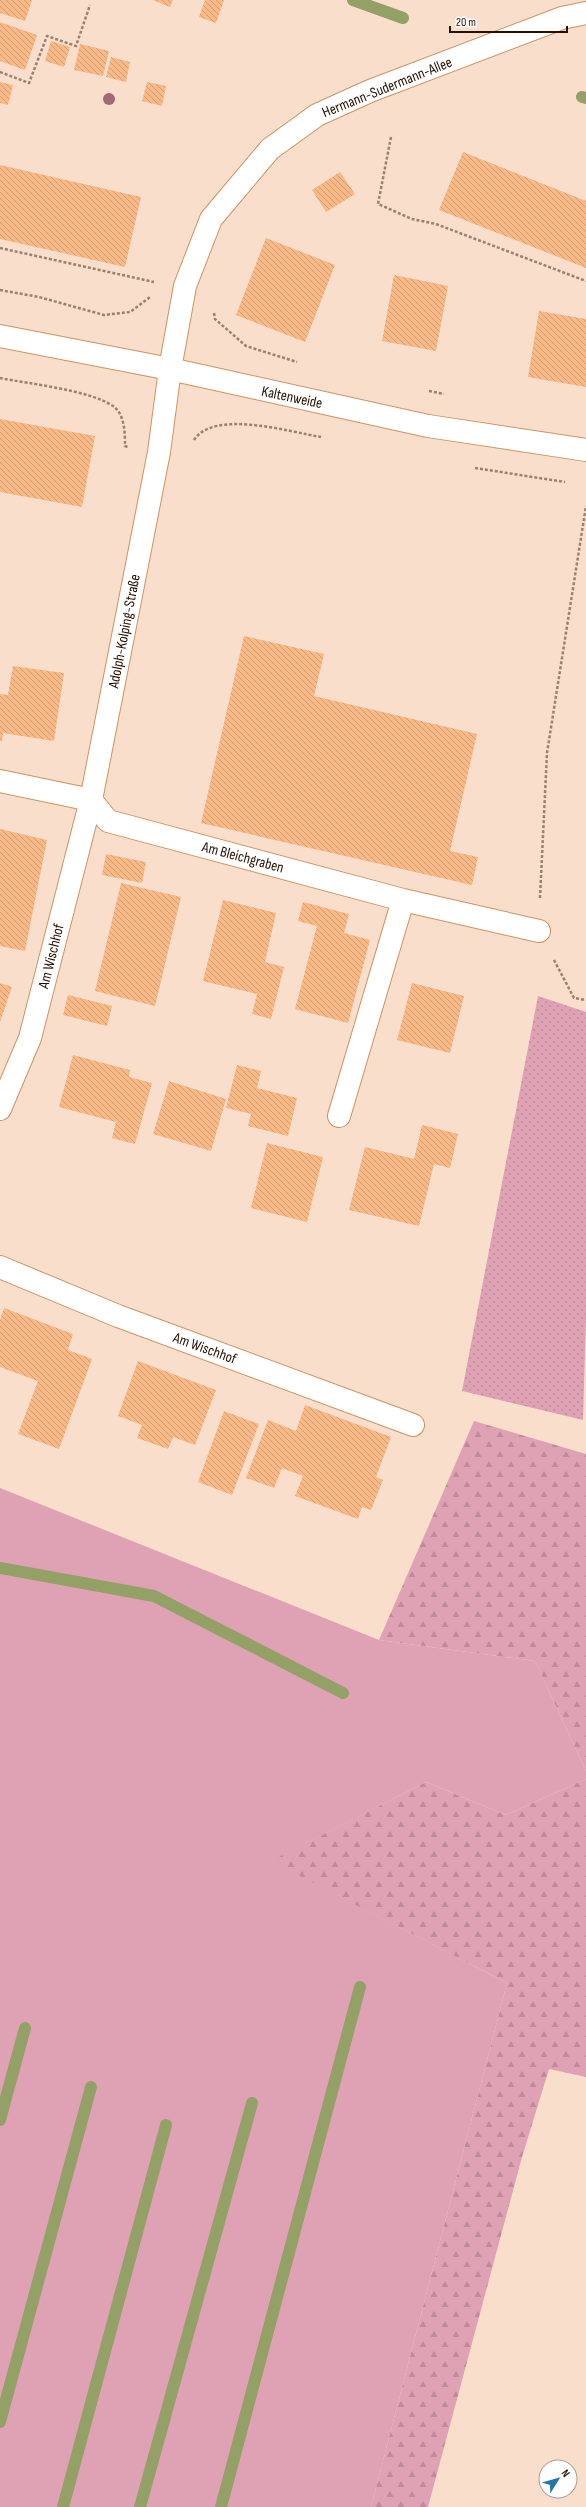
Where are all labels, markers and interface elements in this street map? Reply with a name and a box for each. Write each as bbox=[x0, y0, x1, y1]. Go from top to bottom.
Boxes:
scale bar bbox=[450, 8, 567, 34]
text: 20 m bbox=[456, 15, 476, 30]
street label: Hermann-Sudermann-Allee bbox=[319, 53, 455, 122]
street label: Kaltenweide bbox=[260, 382, 324, 413]
street label: Adolph-Kolping-Straße bbox=[104, 573, 145, 691]
street label: Am Bleichgraben bbox=[199, 837, 286, 878]
street label: Am Wischhof bbox=[34, 921, 69, 991]
street label: Am Wischhof bbox=[170, 1328, 240, 1369]
north arrow bbox=[538, 2459, 578, 2499]
text: N bbox=[559, 2467, 573, 2480]

